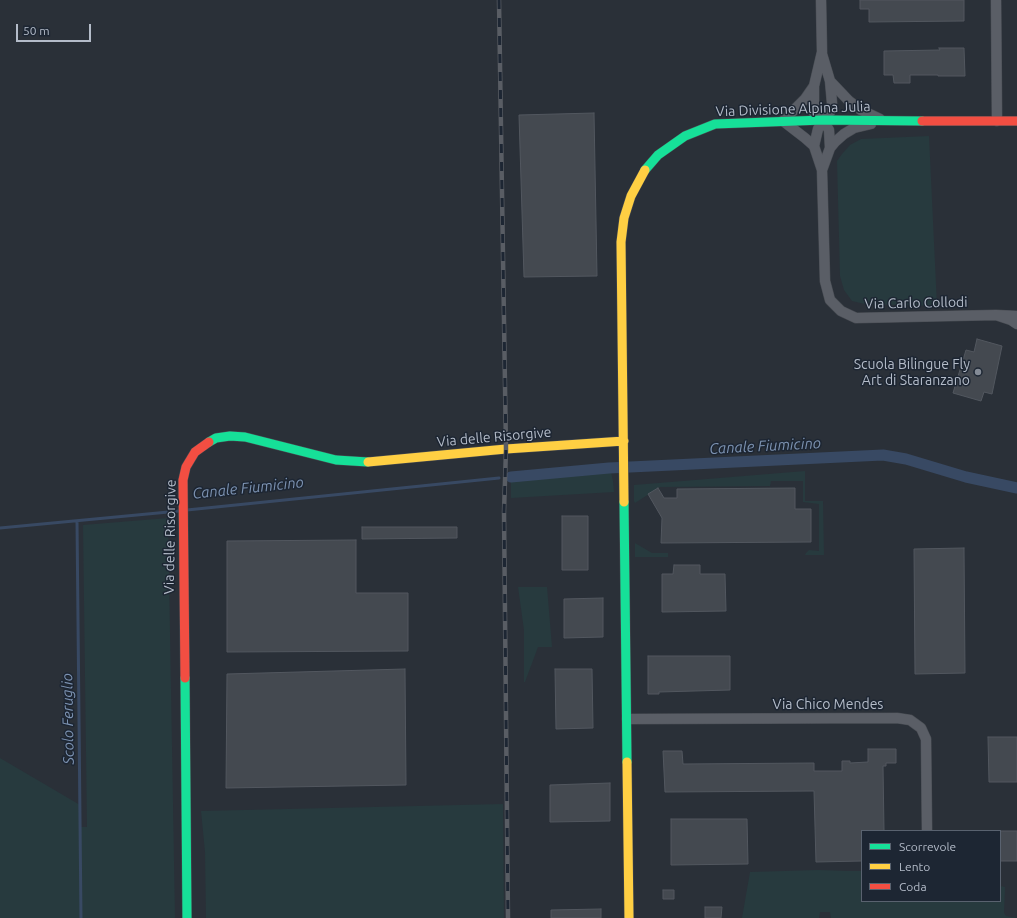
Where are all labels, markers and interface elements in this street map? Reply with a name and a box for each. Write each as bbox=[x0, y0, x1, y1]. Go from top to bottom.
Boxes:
scale bar bbox=[18, 16, 93, 42]
text: 50 m bbox=[23, 24, 50, 37]
street label: Via Divisione Alpina Julia bbox=[715, 98, 871, 120]
street label: Via Carlo Collodi bbox=[864, 294, 968, 312]
place label: Scuola Bilingue Fly Art di Staranzano bbox=[854, 356, 970, 388]
marker: Scuola Bilingue Fly Art di Staranzano bbox=[973, 367, 983, 377]
street label: Via delle Risorgive bbox=[436, 424, 552, 450]
water label: Canale Fiumicino bbox=[709, 434, 821, 458]
water label: Canale Fiumicino bbox=[191, 473, 305, 503]
street label: Via delle Risorgive bbox=[161, 479, 179, 595]
water label: Scolo Feruglio bbox=[58, 673, 78, 765]
street label: Via Chico Mendes bbox=[773, 696, 883, 712]
legend bbox=[861, 830, 1001, 902]
text: Scorrevole bbox=[899, 840, 956, 853]
text: Lento bbox=[899, 860, 930, 873]
text: Coda bbox=[899, 880, 927, 893]

